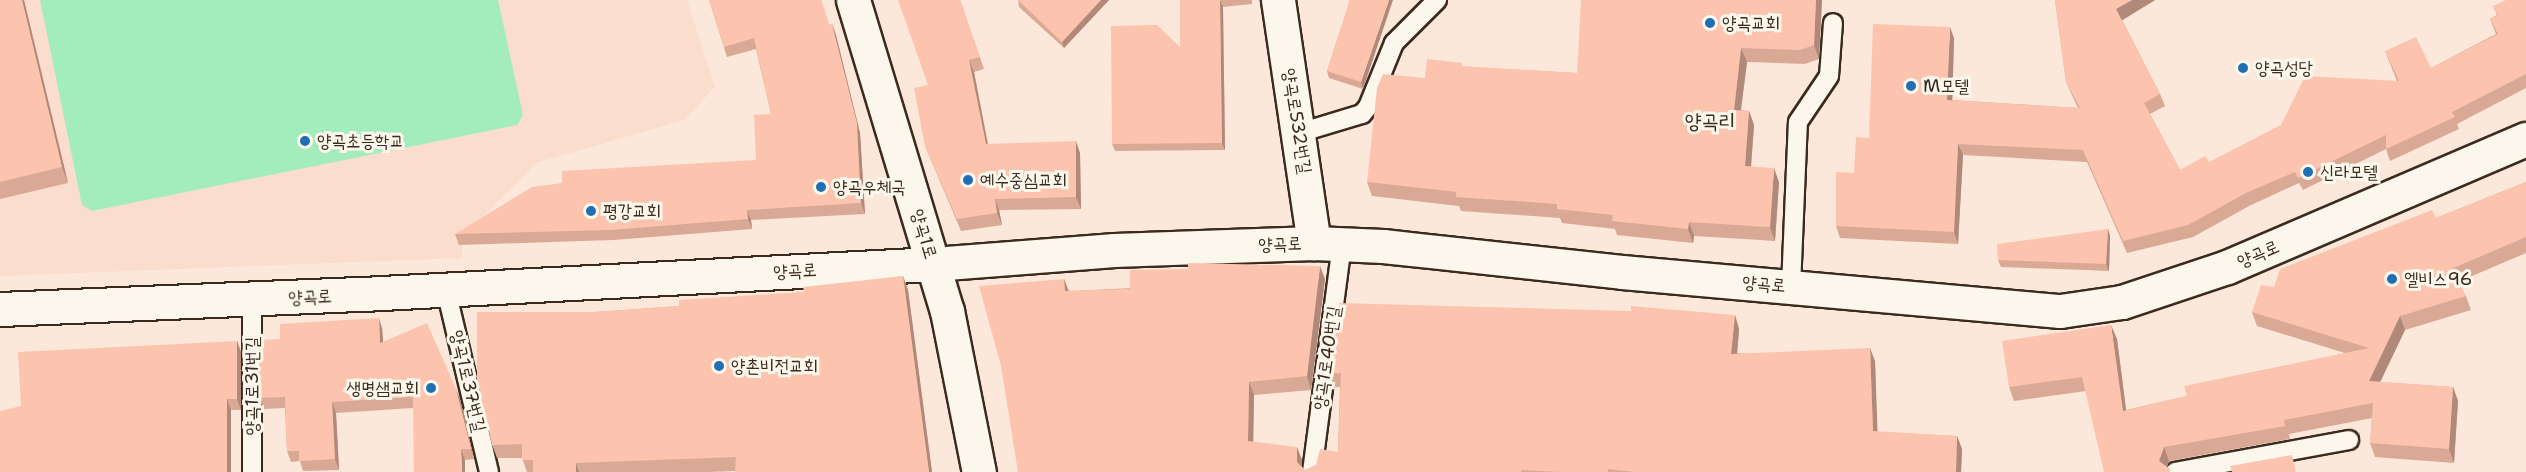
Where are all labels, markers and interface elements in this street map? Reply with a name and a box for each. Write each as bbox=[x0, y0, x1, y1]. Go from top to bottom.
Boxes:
place label: 양곡교회 bbox=[1722, 12, 1780, 34]
marker: 양곡교회 bbox=[1703, 16, 1717, 30]
place label: 양곡성당 bbox=[2255, 57, 2313, 79]
marker: 양곡성당 bbox=[2236, 61, 2250, 75]
street label: 양곡로532번길 bbox=[1278, 67, 1316, 175]
place label: M모텔 bbox=[1923, 75, 1969, 97]
marker: M모텔 bbox=[1904, 79, 1918, 93]
district label: 양곡리 bbox=[1685, 108, 1735, 134]
place label: 양곡초등학교 bbox=[317, 130, 404, 152]
marker: 양곡초등학교 bbox=[298, 134, 312, 148]
place label: 신라모텔 bbox=[2320, 161, 2378, 183]
marker: 신라모텔 bbox=[2301, 165, 2315, 179]
place label: 예수중심교회 bbox=[980, 169, 1067, 191]
marker: 예수중심교회 bbox=[961, 173, 975, 187]
place label: 양곡우체국 bbox=[833, 176, 905, 198]
marker: 양곡우체국 bbox=[814, 180, 828, 194]
place label: 평강교회 bbox=[603, 200, 661, 222]
marker: 평강교회 bbox=[584, 204, 598, 218]
street label: 양곡1로 bbox=[906, 206, 942, 262]
street label: 양곡로 bbox=[1258, 232, 1302, 256]
street label: 양곡로 bbox=[2234, 236, 2282, 272]
street label: 양곡로 bbox=[773, 259, 817, 283]
place label: 엘비스96 bbox=[2404, 268, 2472, 290]
street label: 양곡로 bbox=[1741, 271, 1787, 297]
marker: 엘비스96 bbox=[2385, 272, 2399, 286]
street label: 양곡로 bbox=[288, 285, 332, 309]
street label: 양곡1로40번길 bbox=[1309, 305, 1345, 411]
street label: 양곡1로37번길 bbox=[446, 328, 490, 434]
street label: 양곡1로31번길 bbox=[241, 336, 263, 436]
place label: 양촌비전교회 bbox=[731, 355, 818, 377]
marker: 양촌비전교회 bbox=[712, 359, 726, 373]
place label: 생명샘교회 bbox=[347, 377, 419, 399]
marker: 생명샘교회 bbox=[424, 381, 438, 395]

